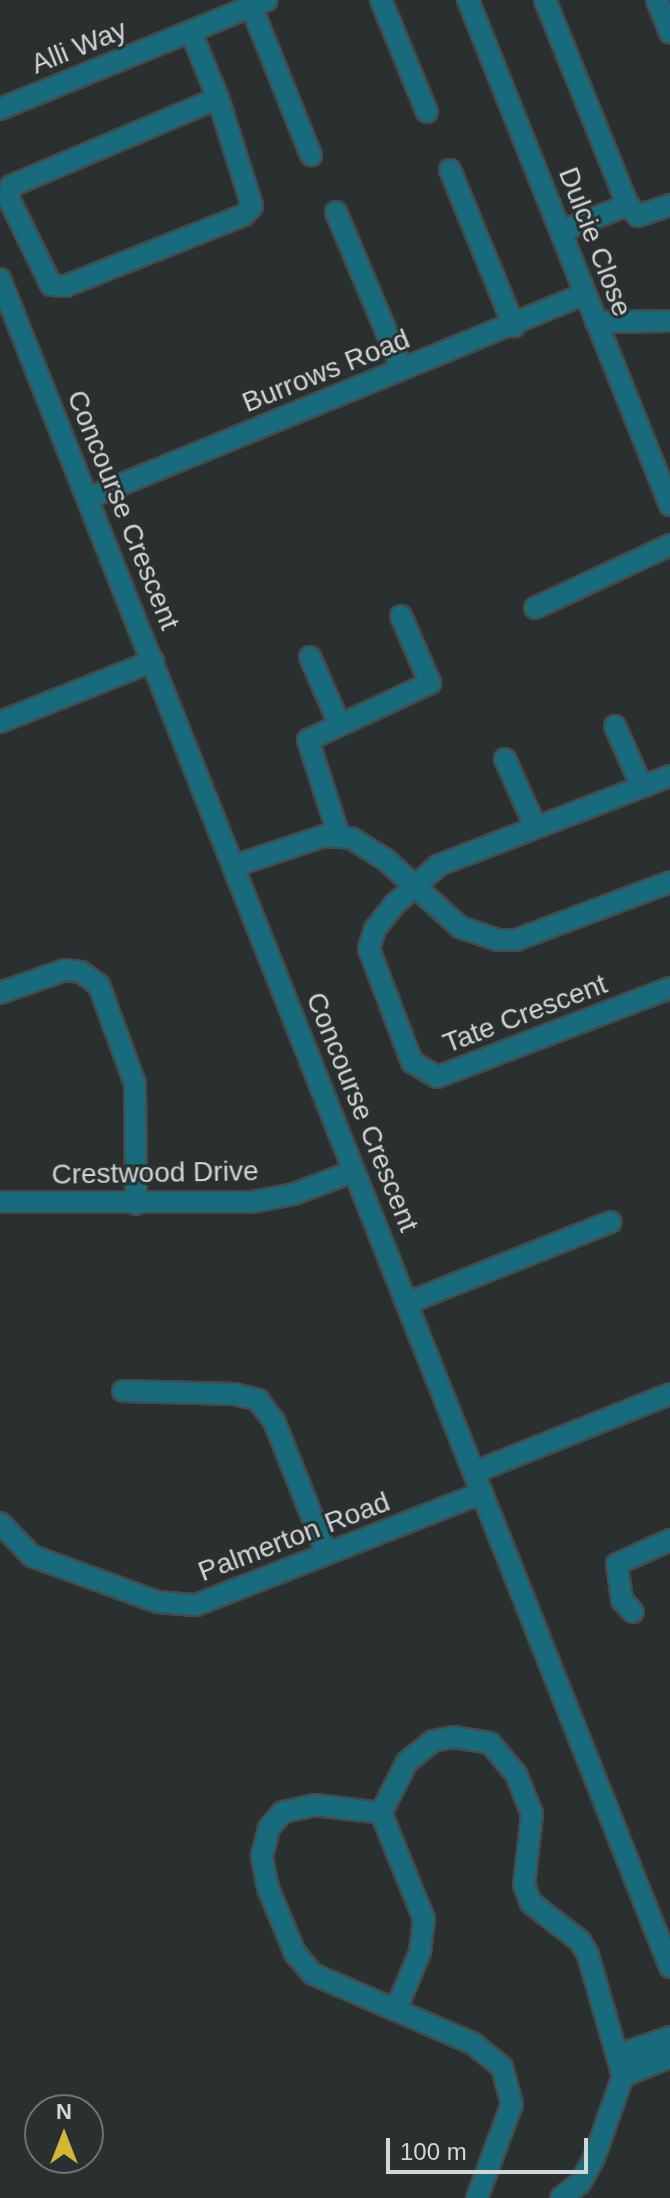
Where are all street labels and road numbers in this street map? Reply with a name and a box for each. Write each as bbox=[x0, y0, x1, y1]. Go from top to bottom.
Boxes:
street label: Alli Way bbox=[26, 13, 132, 81]
street label: Dulcie Close bbox=[551, 163, 639, 321]
street label: Burrows Road bbox=[237, 322, 415, 420]
street label: Concourse Crescent bbox=[60, 385, 186, 635]
street label: Tate Crescent bbox=[438, 967, 612, 1061]
street label: Concourse Crescent bbox=[299, 987, 425, 1237]
street label: Crestwood Drive bbox=[51, 1154, 259, 1192]
street label: Palmerton Road bbox=[194, 1485, 394, 1589]

